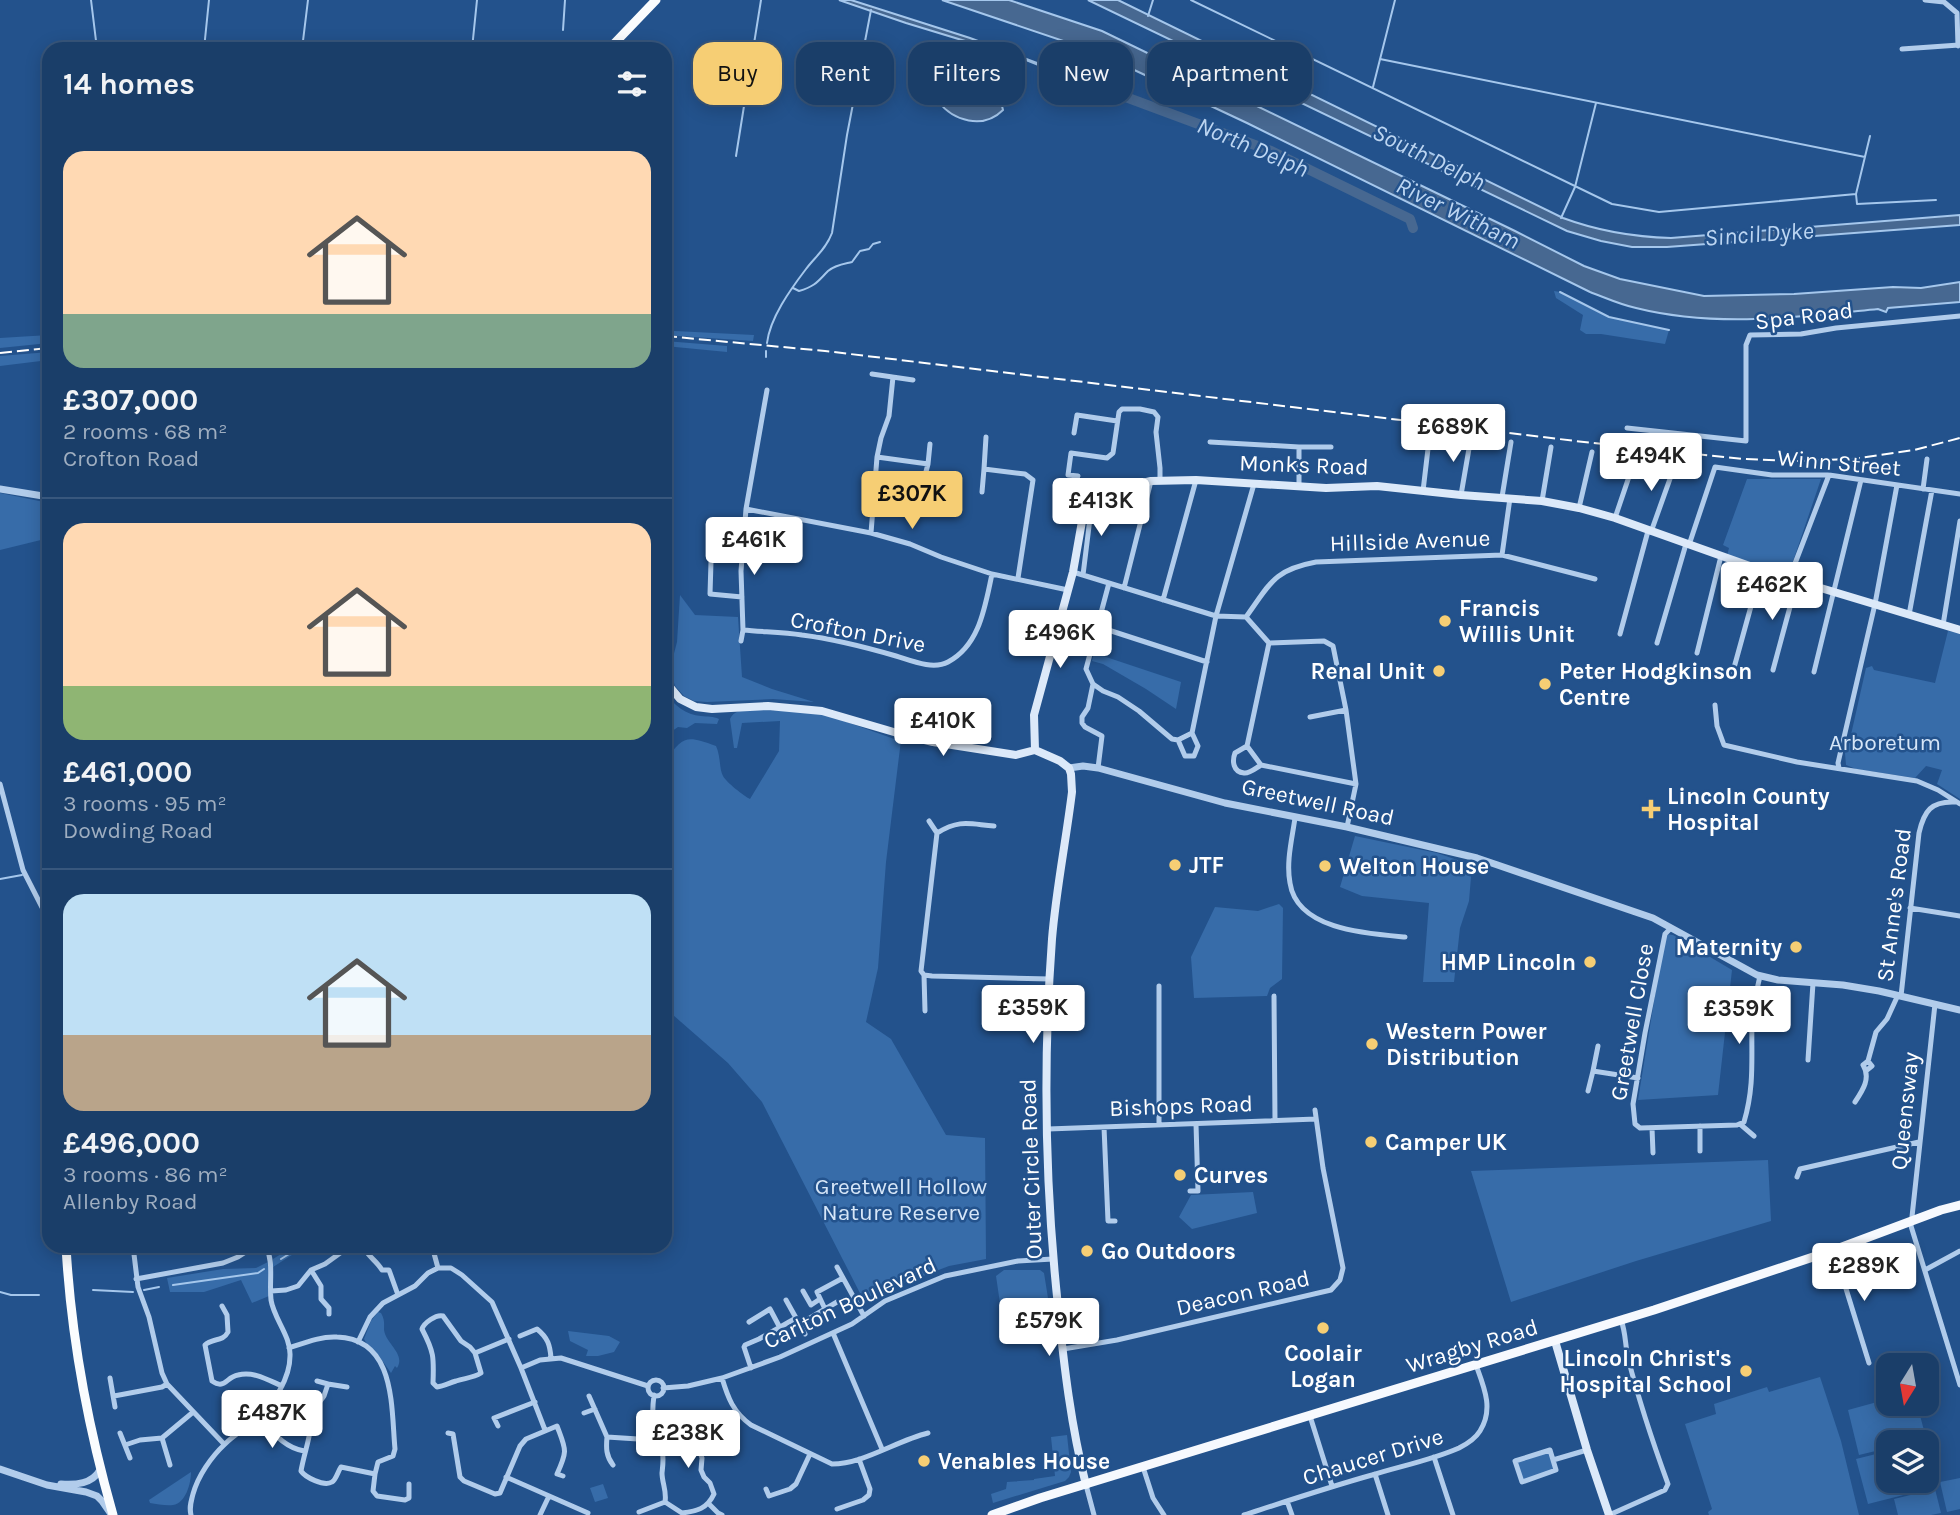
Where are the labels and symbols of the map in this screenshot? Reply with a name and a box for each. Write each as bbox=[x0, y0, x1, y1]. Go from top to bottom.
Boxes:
water label: North Delph bbox=[1193, 111, 1313, 183]
water label: South Delph bbox=[1368, 118, 1490, 196]
water label: River Witham bbox=[1392, 171, 1524, 255]
water label: Sincil Dyke bbox=[1703, 216, 1815, 252]
street label: Spa Road bbox=[1754, 297, 1854, 335]
pin: £689K bbox=[1404, 405, 1502, 464]
pin: £494K bbox=[1602, 434, 1700, 493]
street label: Winn Street bbox=[1776, 444, 1902, 482]
street label: Monks Road bbox=[1239, 449, 1369, 481]
pin: £307K bbox=[863, 472, 961, 531]
pin: £413K bbox=[1052, 478, 1150, 538]
pin: £461K bbox=[705, 518, 803, 577]
street label: Hillside Avenue bbox=[1329, 525, 1491, 557]
pin: £462K bbox=[1723, 562, 1821, 622]
place label: Francis Willis Unit bbox=[1459, 595, 1575, 648]
street label: Crofton Drive bbox=[788, 606, 928, 658]
pin: £496K bbox=[1011, 610, 1109, 670]
marker: Francis Willis Unit bbox=[1437, 613, 1453, 629]
place label: Renal Unit bbox=[1311, 658, 1425, 685]
place label: Peter Hodgkinson Centre bbox=[1559, 658, 1752, 711]
marker: Renal Unit bbox=[1431, 663, 1447, 679]
marker: Peter Hodgkinson Centre bbox=[1537, 676, 1553, 692]
pin: £410K bbox=[894, 698, 992, 758]
park label: Arboretum bbox=[1829, 729, 1941, 756]
street label: Greetwell Road bbox=[1239, 773, 1397, 831]
place label: Lincoln County Hospital bbox=[1667, 783, 1830, 836]
marker: Lincoln County Hospital bbox=[1641, 799, 1661, 819]
street label: St Anne's Road bbox=[1871, 827, 1917, 983]
place label: JTF bbox=[1189, 852, 1224, 879]
place label: Welton House bbox=[1339, 853, 1489, 880]
marker: JTF bbox=[1167, 857, 1183, 873]
marker: Welton House bbox=[1317, 858, 1333, 874]
place label: Maternity bbox=[1676, 934, 1782, 961]
marker: Maternity bbox=[1788, 939, 1804, 955]
street label: Greetwell Close bbox=[1605, 941, 1659, 1103]
place label: HMP Lincoln bbox=[1441, 949, 1576, 976]
marker: HMP Lincoln bbox=[1582, 954, 1598, 970]
pin: £359K bbox=[984, 986, 1082, 1045]
pin: £359K bbox=[1690, 986, 1788, 1046]
place label: Western Power Distribution bbox=[1386, 1018, 1547, 1071]
marker: Western Power Distribution bbox=[1364, 1036, 1380, 1052]
street label: Queensway bbox=[1885, 1050, 1925, 1171]
street label: Outer Circle Road bbox=[1014, 1078, 1048, 1260]
street label: Bishops Road bbox=[1109, 1090, 1253, 1122]
place label: Camper UK bbox=[1385, 1129, 1507, 1156]
marker: Camper UK bbox=[1363, 1134, 1379, 1150]
place label: Curves bbox=[1194, 1162, 1268, 1189]
marker: Curves bbox=[1172, 1167, 1188, 1183]
park label: Greetwell Hollow Nature Reserve bbox=[815, 1173, 987, 1226]
place label: Go Outdoors bbox=[1101, 1238, 1236, 1265]
marker: Go Outdoors bbox=[1079, 1243, 1095, 1259]
pin: £289K bbox=[1815, 1244, 1913, 1303]
street label: Carlton Boulevard bbox=[759, 1251, 941, 1355]
street label: Deacon Road bbox=[1174, 1265, 1312, 1321]
pin: £579K bbox=[1000, 1298, 1098, 1358]
street label: Wragby Road bbox=[1403, 1313, 1541, 1379]
marker: Coolair Logan bbox=[1315, 1320, 1331, 1336]
place label: Coolair Logan bbox=[1284, 1340, 1362, 1393]
place label: Lincoln Christ's Hospital School bbox=[1559, 1345, 1732, 1398]
north arrow bbox=[1876, 1353, 1939, 1416]
marker: Lincoln Christ's Hospital School bbox=[1738, 1363, 1754, 1379]
pin: £487K bbox=[223, 1390, 321, 1450]
pin: £238K bbox=[639, 1410, 737, 1470]
street label: Chaucer Drive bbox=[1299, 1423, 1447, 1491]
place label: Venables House bbox=[938, 1448, 1110, 1475]
marker: Venables House bbox=[916, 1453, 932, 1469]

